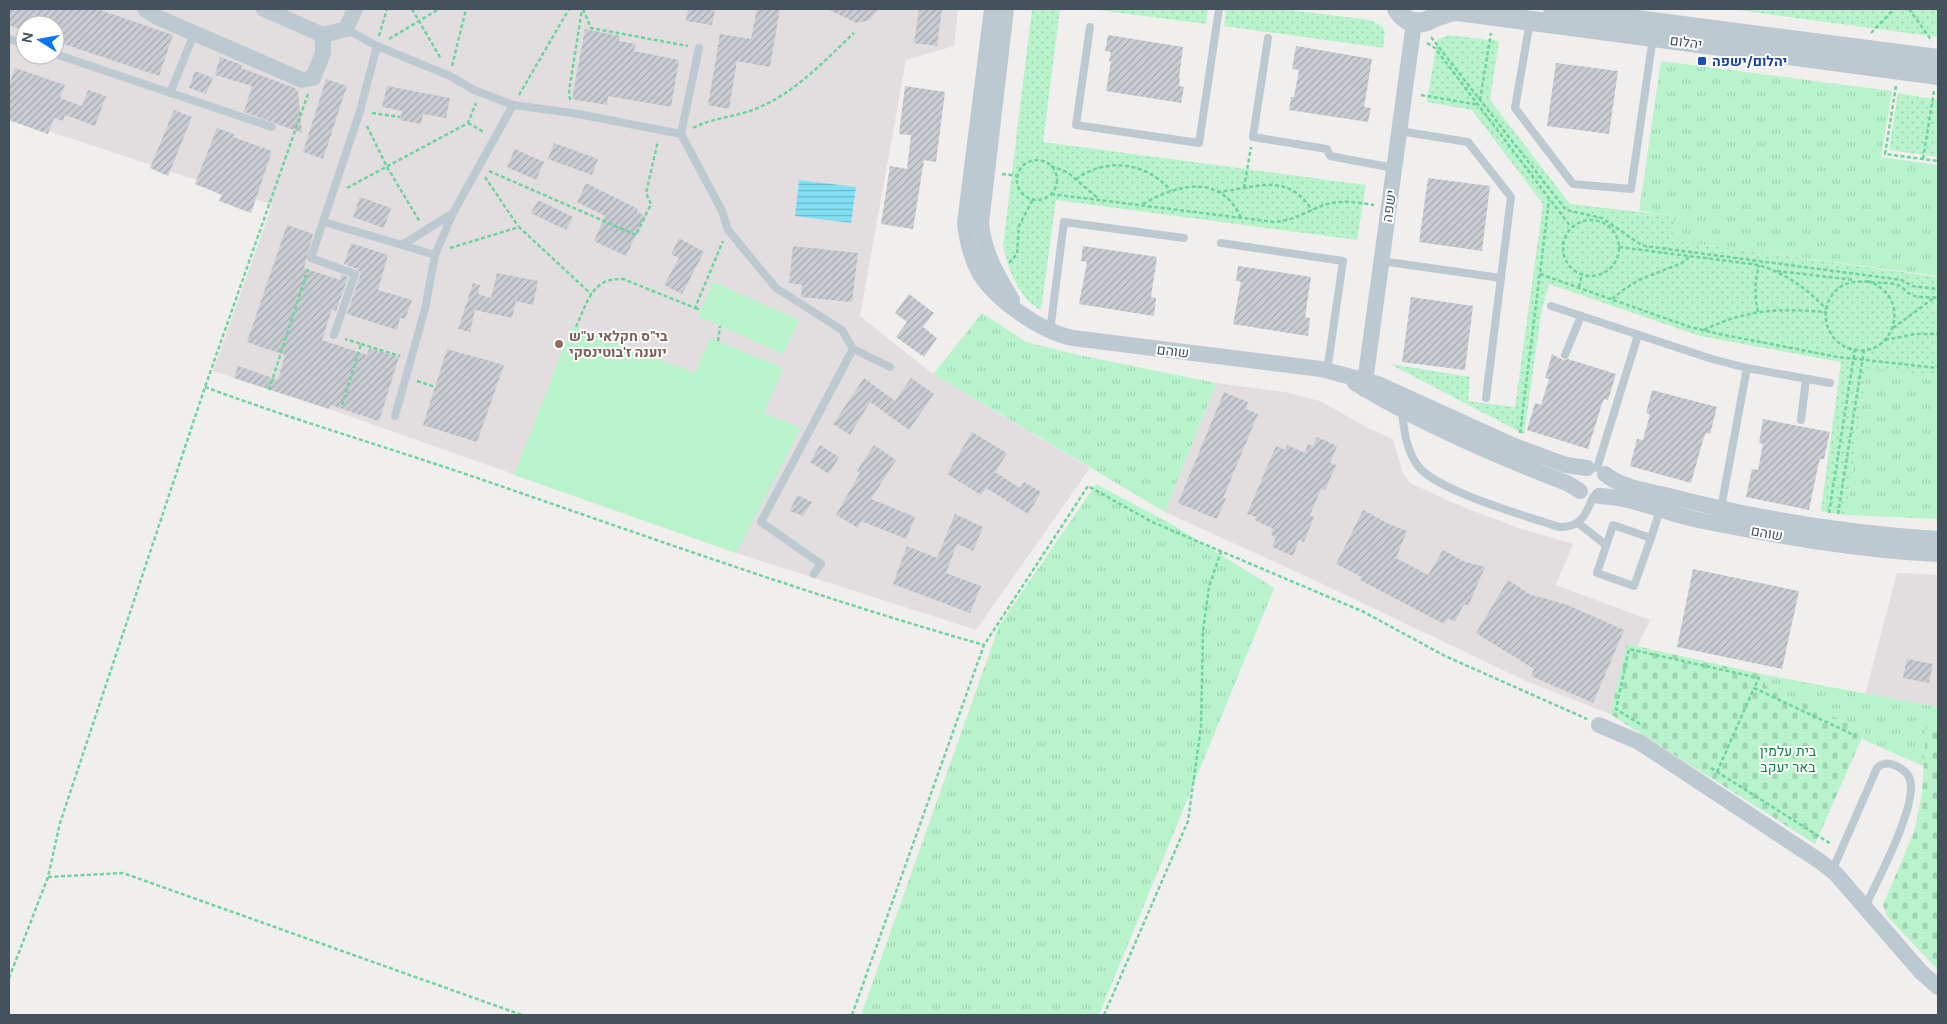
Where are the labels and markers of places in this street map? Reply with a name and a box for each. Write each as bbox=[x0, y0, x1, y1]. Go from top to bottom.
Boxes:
place label: יהלום/ישפה bbox=[1712, 52, 1787, 70]
marker: יהלום/ישפה bbox=[1696, 55, 1708, 67]
place label: בי"ס חקלאי ע"ש יוענה ז'בוטינסקי bbox=[569, 327, 668, 361]
marker: בי"ס חקלאי ע"ש יוענה ז'בוטינסקי bbox=[553, 338, 565, 350]

